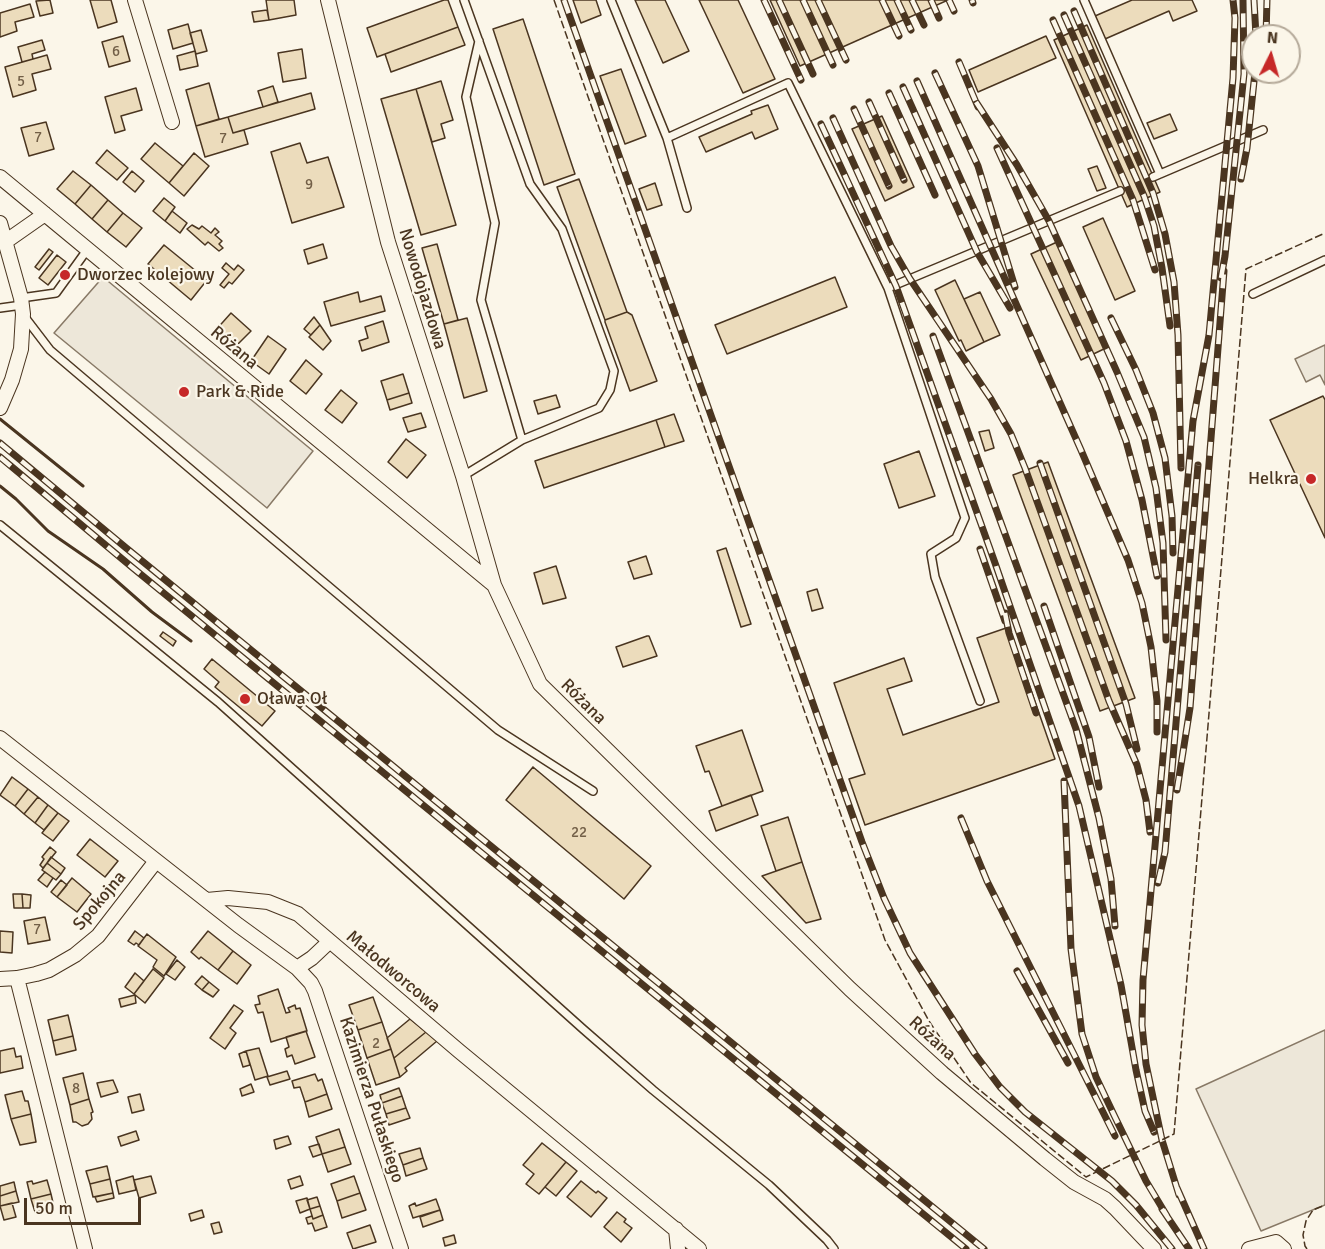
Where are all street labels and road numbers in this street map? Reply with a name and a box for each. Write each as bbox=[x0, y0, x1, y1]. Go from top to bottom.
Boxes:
street label: Nowodojazdowa bbox=[393, 226, 451, 352]
street label: Różana bbox=[206, 322, 262, 374]
street label: Różana bbox=[556, 675, 610, 729]
street label: Spokojna bbox=[69, 867, 131, 935]
street label: Małodworcowa bbox=[341, 926, 445, 1018]
street label: Różana bbox=[904, 1012, 960, 1066]
street label: Kazimierza Pułaskiego bbox=[334, 1014, 408, 1186]

